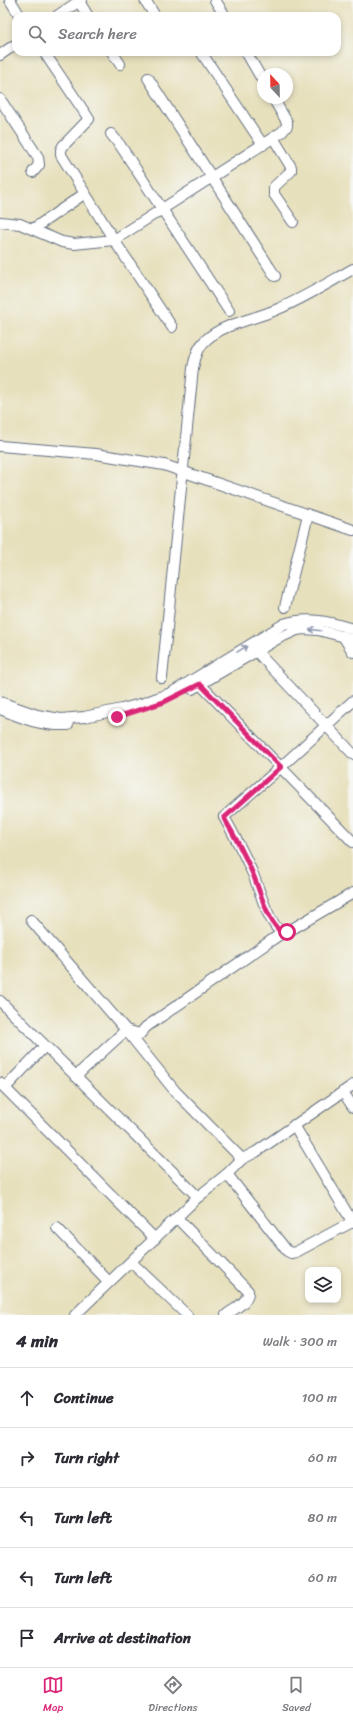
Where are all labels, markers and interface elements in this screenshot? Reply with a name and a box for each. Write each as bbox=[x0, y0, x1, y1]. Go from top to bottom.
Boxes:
search box bbox=[12, 12, 341, 56]
text: Search here bbox=[58, 21, 137, 47]
icon: search bbox=[26, 23, 48, 45]
north arrow bbox=[257, 68, 293, 104]
one-way arrow bbox=[309, 626, 322, 634]
one-way arrow bbox=[236, 645, 248, 653]
route end bbox=[108, 708, 126, 726]
route start bbox=[278, 923, 296, 941]
map controls bbox=[305, 1267, 341, 1303]
button: layers bbox=[305, 1267, 341, 1303]
text: 4 min bbox=[16, 1326, 58, 1356]
text: Walk · 300 m bbox=[263, 1330, 337, 1353]
text: Continue bbox=[54, 1385, 114, 1411]
text: 100 m bbox=[302, 1386, 337, 1409]
icon: ahead bbox=[16, 1387, 38, 1409]
text: Turn right bbox=[54, 1445, 119, 1471]
text: 60 m bbox=[308, 1446, 337, 1469]
icon: right bbox=[16, 1447, 38, 1469]
text: Turn left bbox=[54, 1505, 112, 1531]
text: 80 m bbox=[308, 1506, 337, 1529]
icon: left bbox=[16, 1507, 38, 1529]
text: Turn left bbox=[54, 1565, 112, 1591]
text: 60 m bbox=[308, 1566, 337, 1589]
icon: left bbox=[16, 1567, 38, 1589]
text: Arrive at destination bbox=[54, 1625, 191, 1651]
icon: arrive bbox=[16, 1627, 38, 1649]
tab: Map bbox=[42, 1674, 64, 1717]
tab: Directions bbox=[148, 1674, 198, 1717]
tab: Saved bbox=[282, 1674, 311, 1717]

